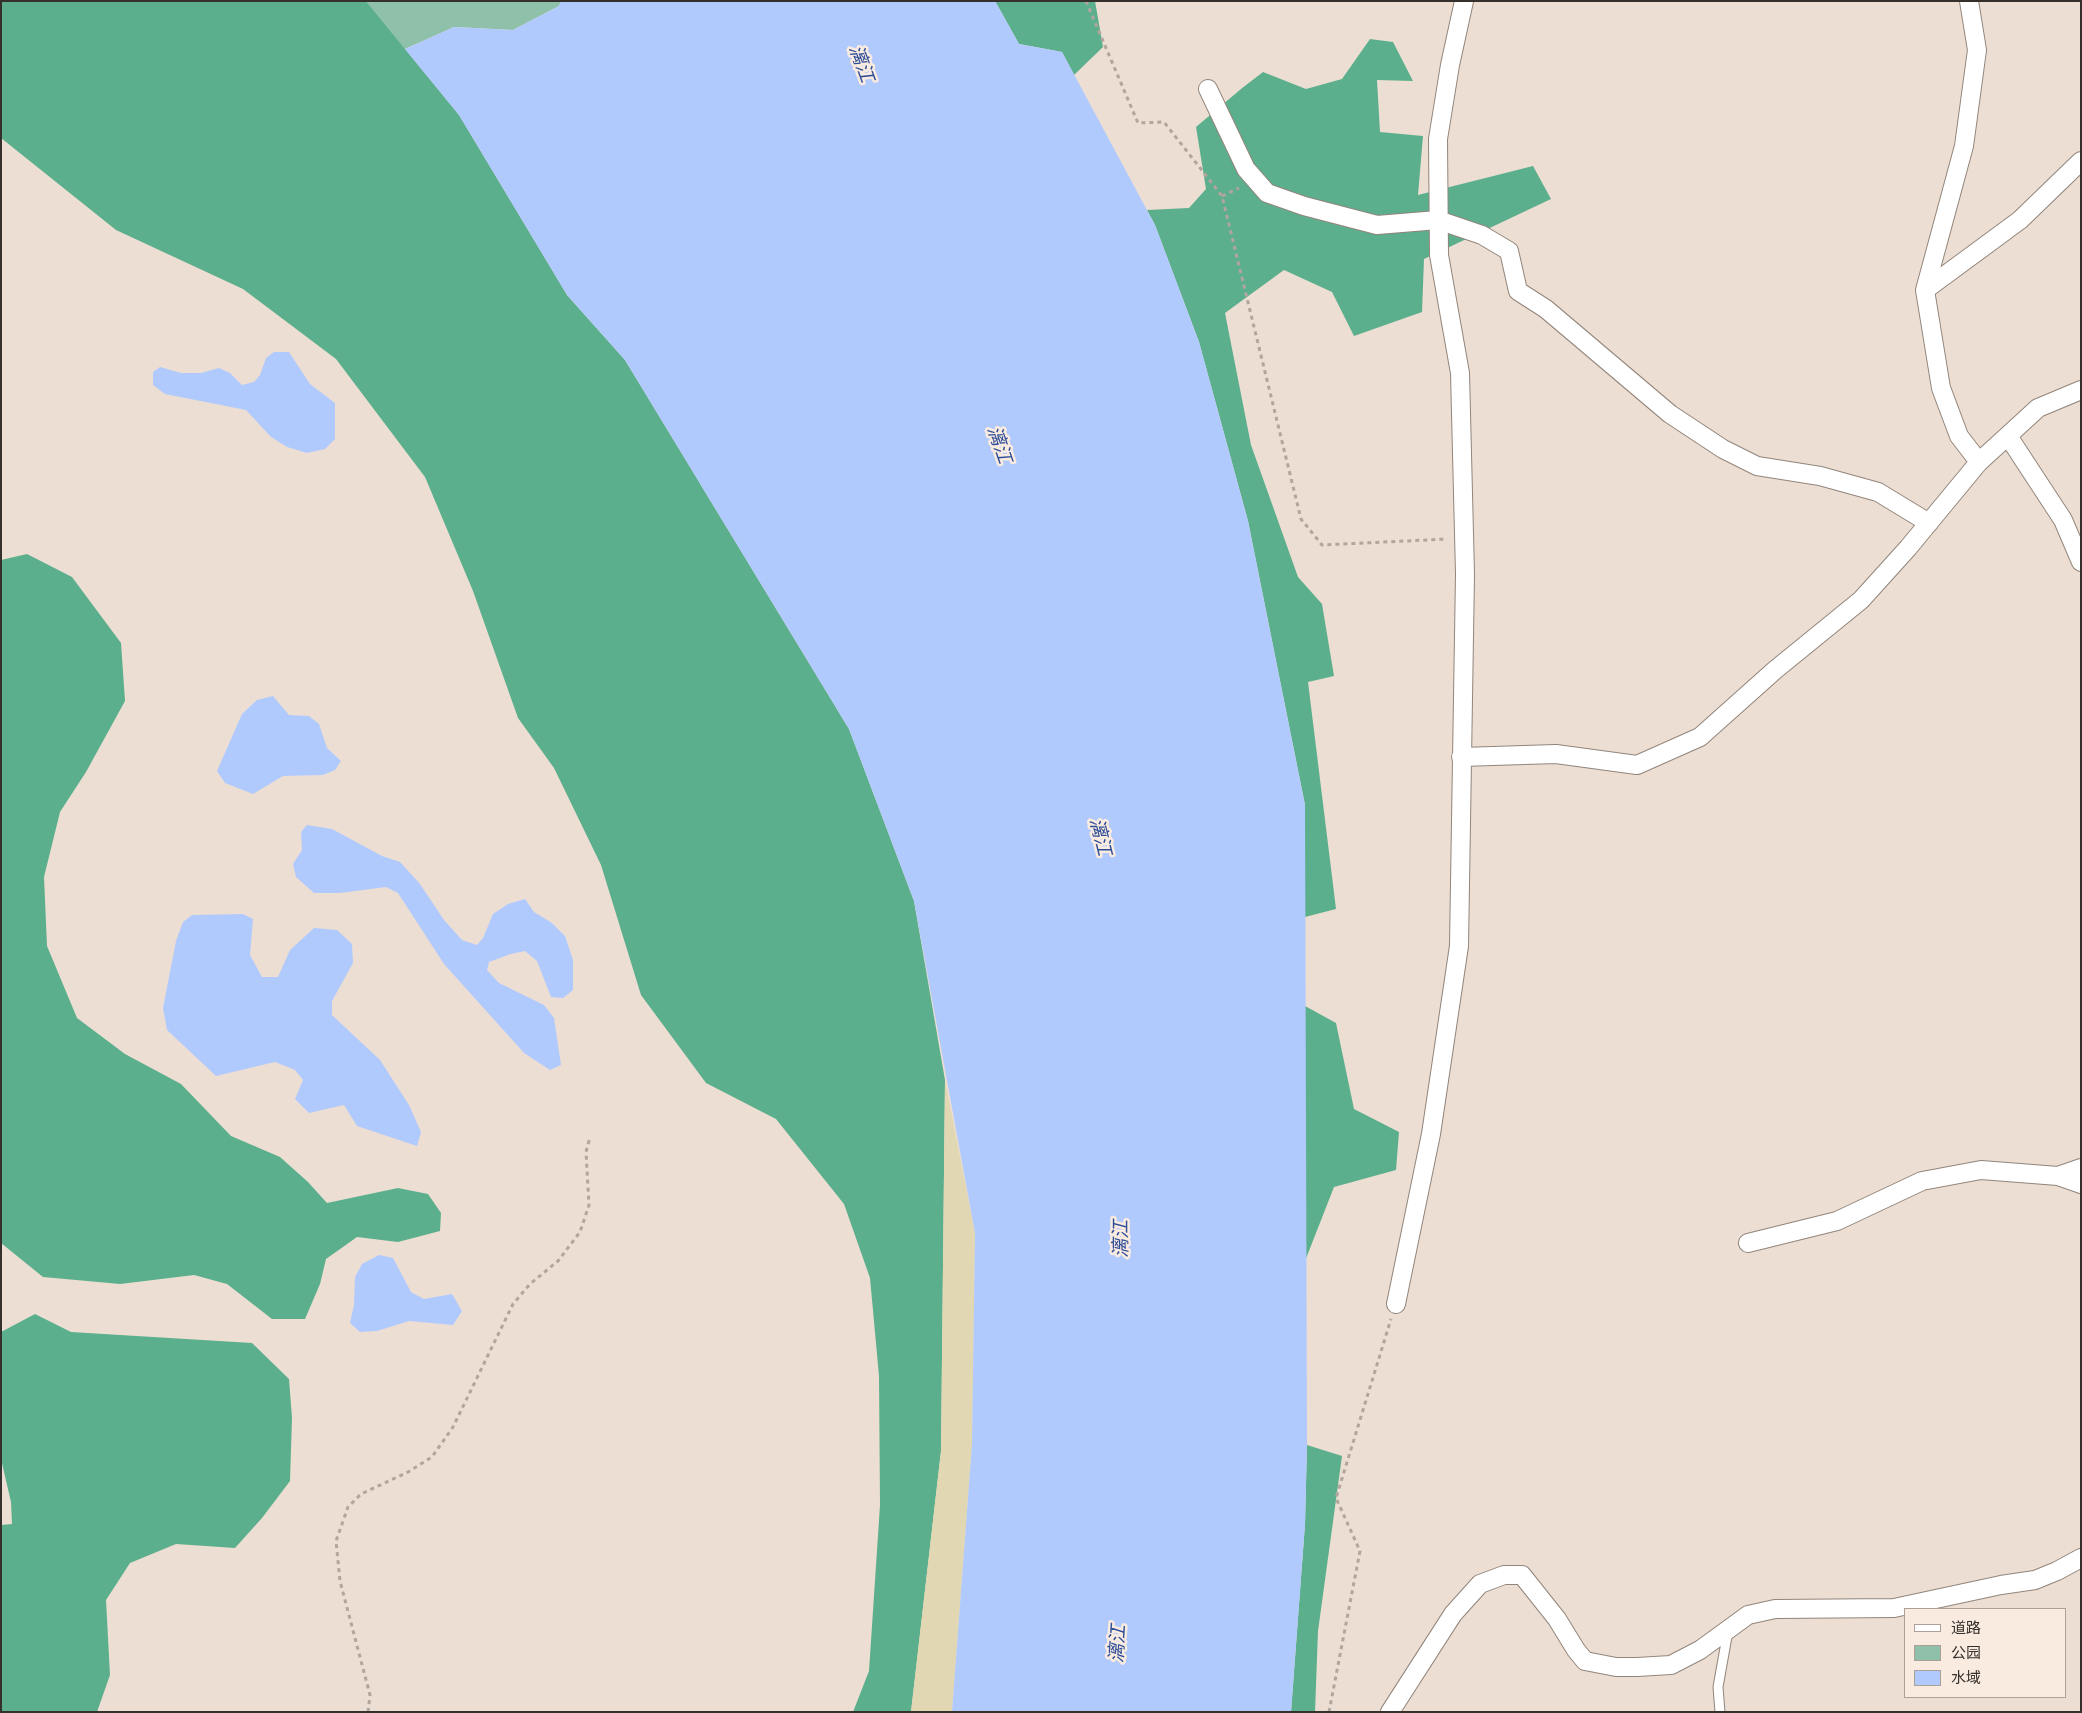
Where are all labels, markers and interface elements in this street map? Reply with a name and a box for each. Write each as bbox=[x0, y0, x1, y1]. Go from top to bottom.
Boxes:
water label: 漓江 bbox=[843, 42, 877, 86]
water label: 漓江 bbox=[981, 423, 1015, 467]
water label: 漓江 bbox=[1083, 816, 1115, 858]
water label: 漓江 bbox=[1111, 1220, 1133, 1258]
legend bbox=[1904, 1608, 2067, 1698]
text: 道路 bbox=[1951, 1617, 1981, 1639]
water label: 漓江 bbox=[1106, 1624, 1132, 1664]
text: 公园 bbox=[1951, 1642, 1981, 1664]
text: 水域 bbox=[1951, 1667, 1981, 1689]

